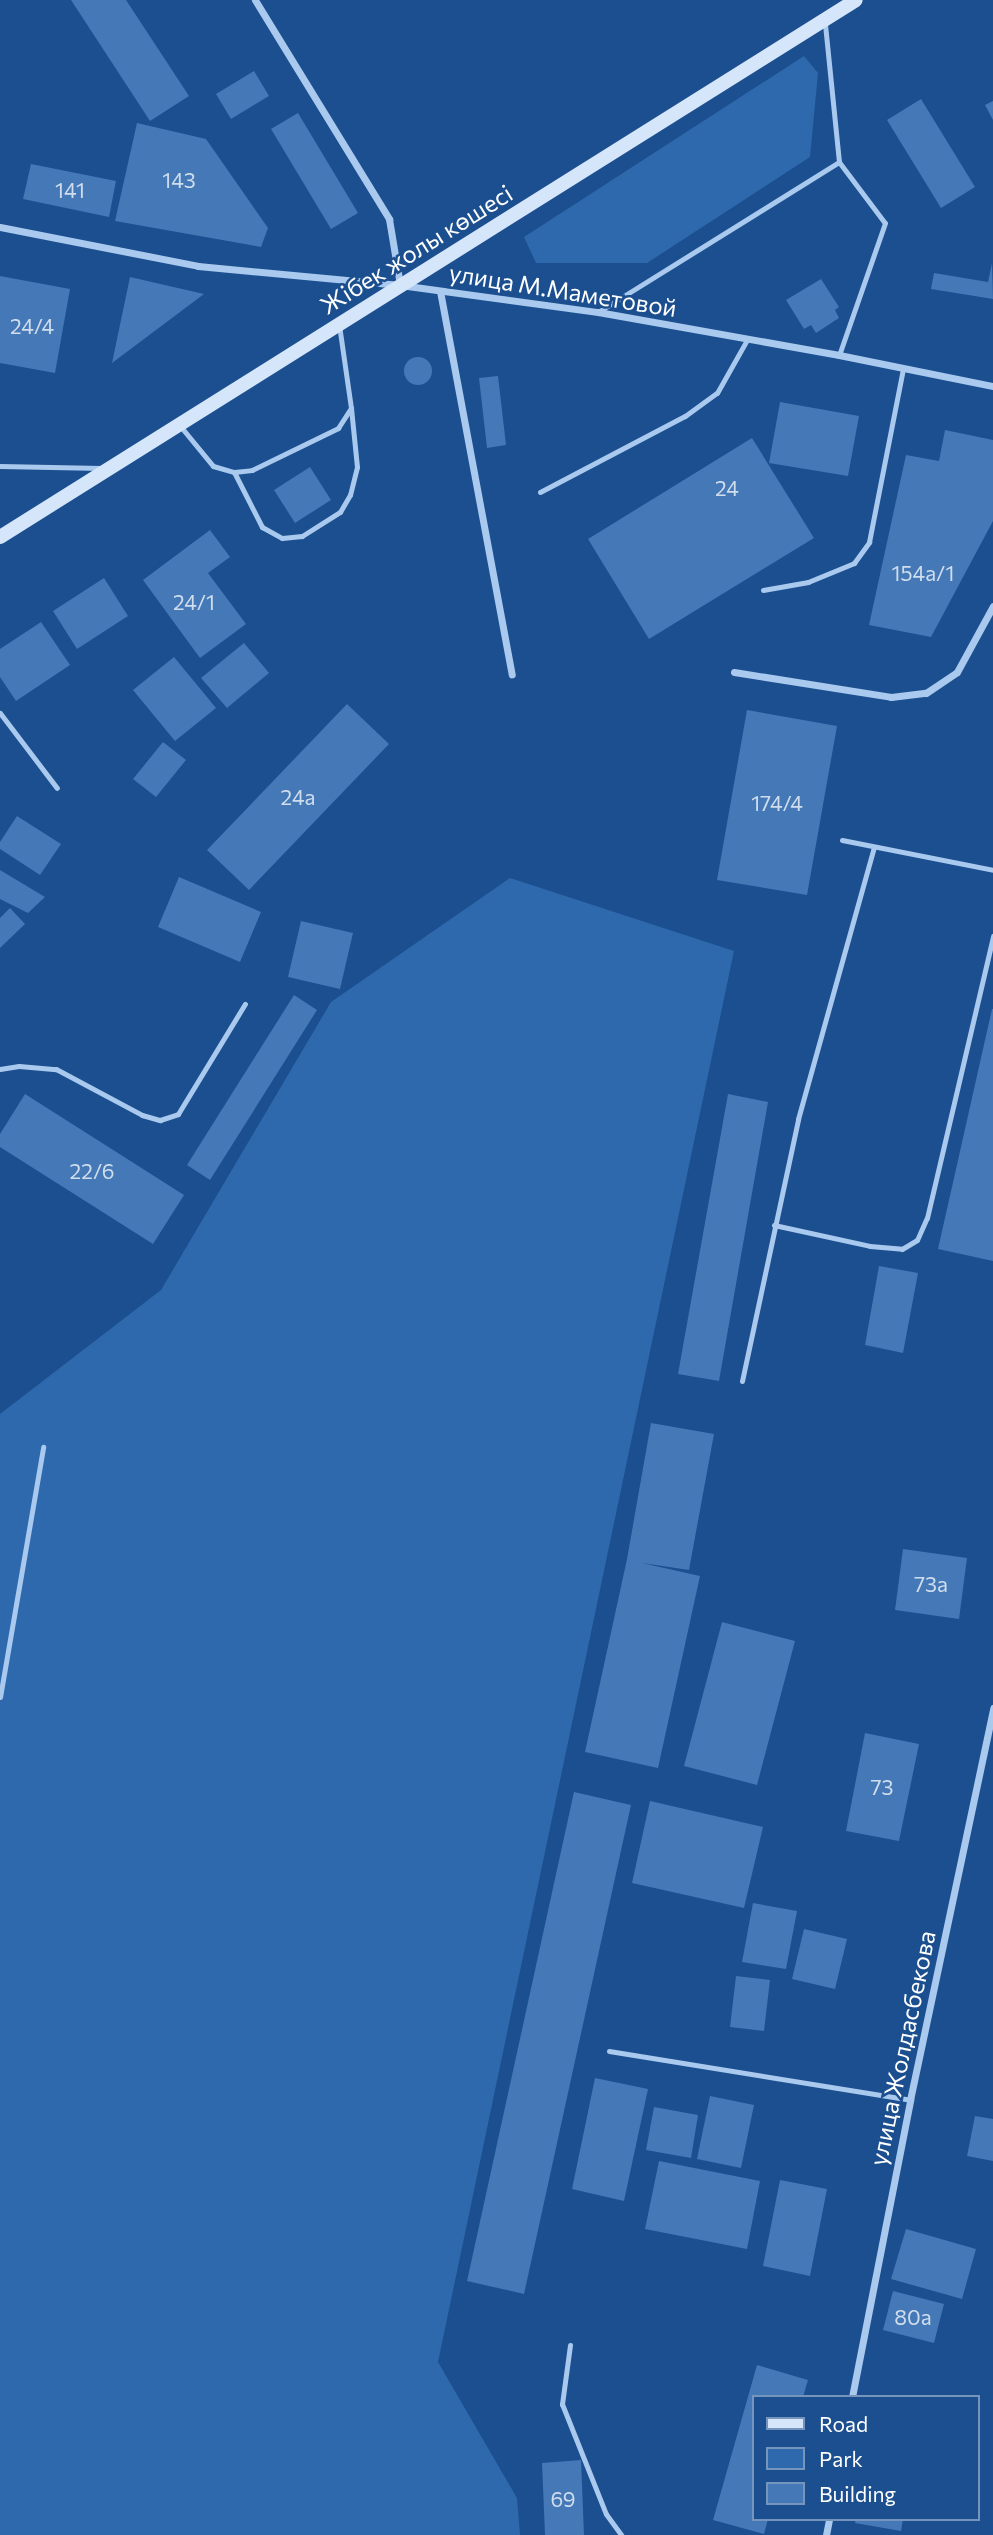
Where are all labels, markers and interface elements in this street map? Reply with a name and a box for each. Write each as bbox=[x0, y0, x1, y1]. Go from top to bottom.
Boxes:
house number: 143 bbox=[162, 167, 196, 193]
house number: 141 bbox=[55, 177, 85, 203]
street label: Жібек жолы көшесі bbox=[315, 178, 517, 320]
street label: улица М.Маметовой bbox=[447, 258, 679, 322]
house number: 24/4 bbox=[10, 313, 54, 339]
house number: 24 bbox=[715, 475, 739, 501]
house number: 154а/1 bbox=[892, 560, 954, 586]
house number: 24/1 bbox=[173, 589, 215, 615]
house number: 24а bbox=[281, 784, 315, 810]
house number: 174/4 bbox=[751, 790, 803, 816]
house number: 22/6 bbox=[70, 1158, 114, 1184]
house number: 73а bbox=[914, 1571, 948, 1597]
house number: 73 bbox=[870, 1774, 894, 1800]
street label: улица Жолдасбекова bbox=[863, 1928, 941, 2168]
house number: 80а bbox=[894, 2304, 932, 2330]
legend bbox=[752, 2395, 979, 2521]
text: Road bbox=[819, 2411, 868, 2436]
text: Park bbox=[819, 2446, 863, 2471]
text: Building bbox=[819, 2481, 896, 2506]
house number: 69 bbox=[550, 2486, 576, 2512]

